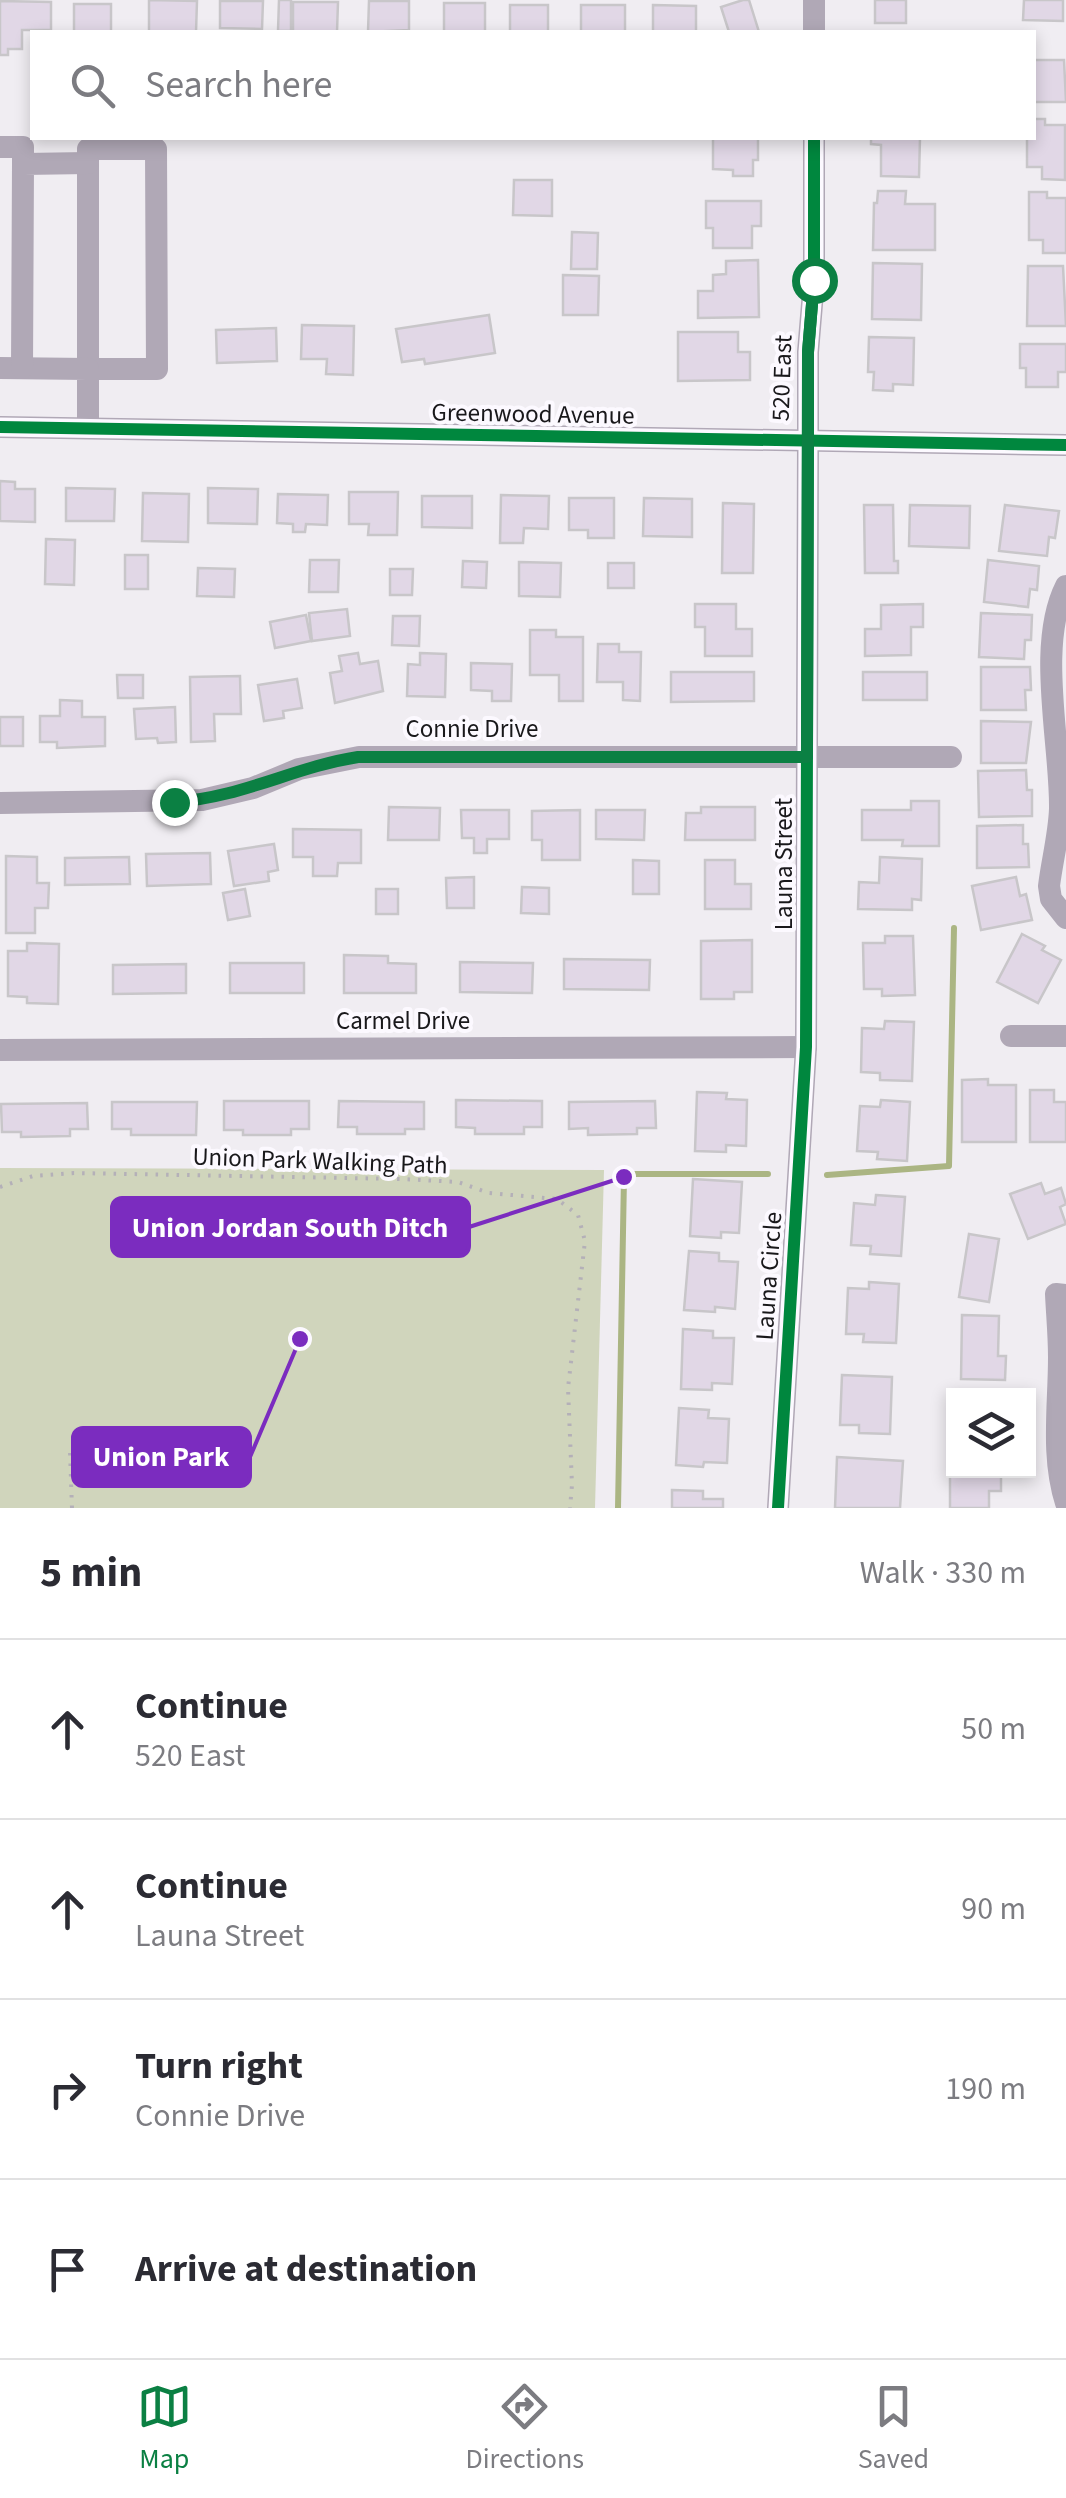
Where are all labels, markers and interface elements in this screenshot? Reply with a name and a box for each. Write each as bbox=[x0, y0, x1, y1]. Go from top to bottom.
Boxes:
search box bbox=[30, 30, 1036, 140]
icon: search bbox=[65, 58, 120, 113]
text: Search here bbox=[145, 58, 332, 112]
route start bbox=[792, 258, 838, 304]
street label: 520 East bbox=[763, 334, 802, 422]
street label: Greenwood Avenue bbox=[431, 394, 635, 434]
street label: Connie Drive bbox=[406, 711, 538, 747]
route end bbox=[152, 780, 198, 826]
street label: Launa Street bbox=[766, 797, 802, 930]
street label: Carmel Drive bbox=[336, 1003, 470, 1039]
street label: Union Park Walking Path bbox=[192, 1139, 448, 1183]
callout: Union Jordan South Ditch bbox=[112, 1198, 469, 1256]
text: Union Jordan South Ditch bbox=[132, 1208, 448, 1248]
street label: Launa Circle bbox=[747, 1211, 791, 1341]
map controls bbox=[946, 1388, 1036, 1478]
button: layers bbox=[946, 1388, 1036, 1478]
callout: Union Park bbox=[73, 1428, 250, 1486]
text: Union Park bbox=[93, 1437, 230, 1477]
text: 5 min bbox=[40, 1543, 142, 1603]
text: Walk · 330 m bbox=[860, 1550, 1026, 1596]
text: Continue bbox=[135, 1679, 288, 1733]
icon: ahead bbox=[40, 1702, 95, 1757]
text: 50 m bbox=[961, 1706, 1026, 1752]
text: 520 East bbox=[135, 1733, 246, 1779]
text: Continue bbox=[135, 1859, 288, 1913]
icon: ahead bbox=[40, 1882, 95, 1937]
text: 90 m bbox=[961, 1886, 1026, 1932]
text: Launa Street bbox=[135, 1913, 304, 1959]
text: Turn right bbox=[135, 2039, 303, 2093]
icon: right bbox=[40, 2062, 95, 2117]
text: 190 m bbox=[945, 2066, 1026, 2112]
text: Connie Drive bbox=[135, 2093, 305, 2139]
icon: arrive bbox=[40, 2242, 95, 2297]
text: Arrive at destination bbox=[135, 2242, 477, 2296]
tab: Map bbox=[137, 2379, 192, 2479]
tab: Directions bbox=[466, 2379, 584, 2479]
tab: Saved bbox=[858, 2379, 929, 2479]

